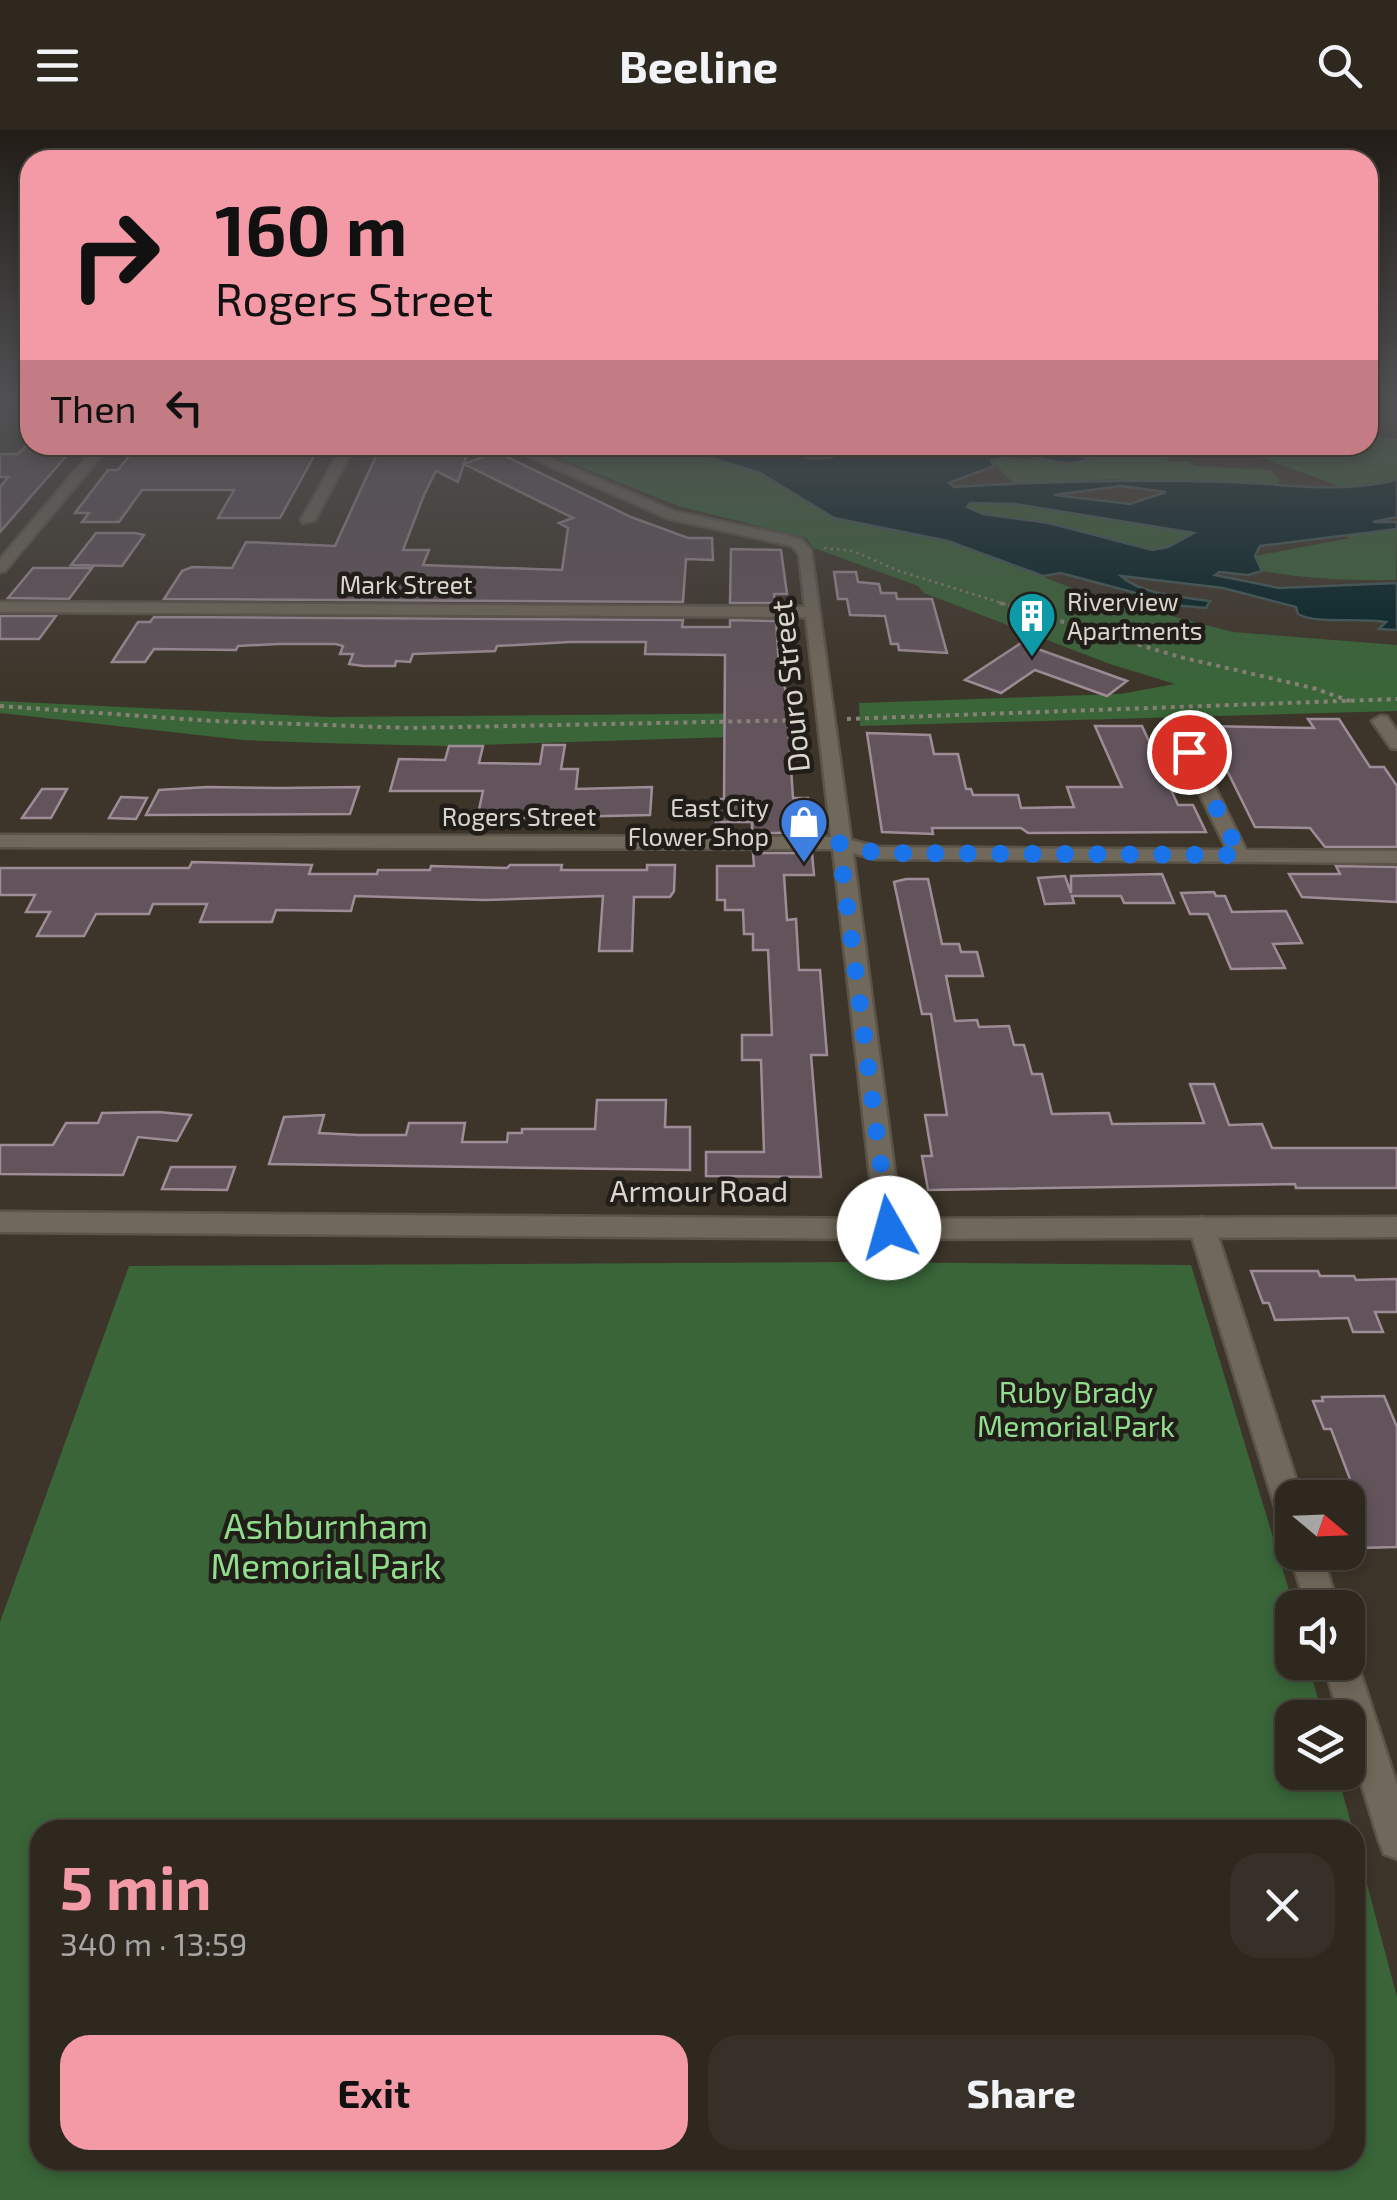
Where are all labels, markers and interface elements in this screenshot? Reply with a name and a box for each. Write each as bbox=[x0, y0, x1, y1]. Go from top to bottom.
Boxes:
icon: menu bbox=[30, 38, 85, 93]
text: Beeline bbox=[619, 38, 778, 92]
icon: search bbox=[1312, 38, 1367, 93]
text: 160 m bbox=[215, 186, 408, 270]
icon: right bbox=[50, 190, 180, 320]
text: Rogers Street bbox=[215, 271, 493, 325]
icon: left bbox=[157, 380, 212, 435]
text: Then bbox=[50, 385, 137, 431]
street label: Mark Street bbox=[339, 569, 473, 599]
place label: Riverview Apartments bbox=[1067, 586, 1202, 645]
building icon: Riverview Apartments bbox=[1006, 590, 1058, 658]
street label: Douro Street bbox=[762, 598, 816, 774]
pin bbox=[1147, 710, 1232, 795]
icon: arrive bbox=[1162, 725, 1217, 780]
place label: East City Flower Shop bbox=[628, 792, 769, 851]
shop icon: East City Flower Shop bbox=[778, 796, 830, 864]
street label: Rogers Street bbox=[442, 801, 596, 831]
street label: Armour Road bbox=[610, 1172, 788, 1208]
position arrow bbox=[837, 1176, 941, 1280]
park label: Ruby Brady Memorial Park bbox=[977, 1373, 1175, 1443]
north arrow bbox=[1275, 1480, 1365, 1570]
map controls bbox=[1275, 1480, 1365, 1790]
park label: Ashburnham Memorial Park bbox=[211, 1504, 442, 1586]
button: sound bbox=[1275, 1590, 1365, 1680]
button: layers bbox=[1275, 1700, 1365, 1790]
text: 5 min bbox=[60, 1850, 212, 1922]
button: close bbox=[1230, 1853, 1335, 1958]
text: 340 m · 13:59 bbox=[60, 1924, 247, 1962]
button: Exit bbox=[60, 2035, 688, 2150]
button: Share bbox=[708, 2035, 1335, 2150]

